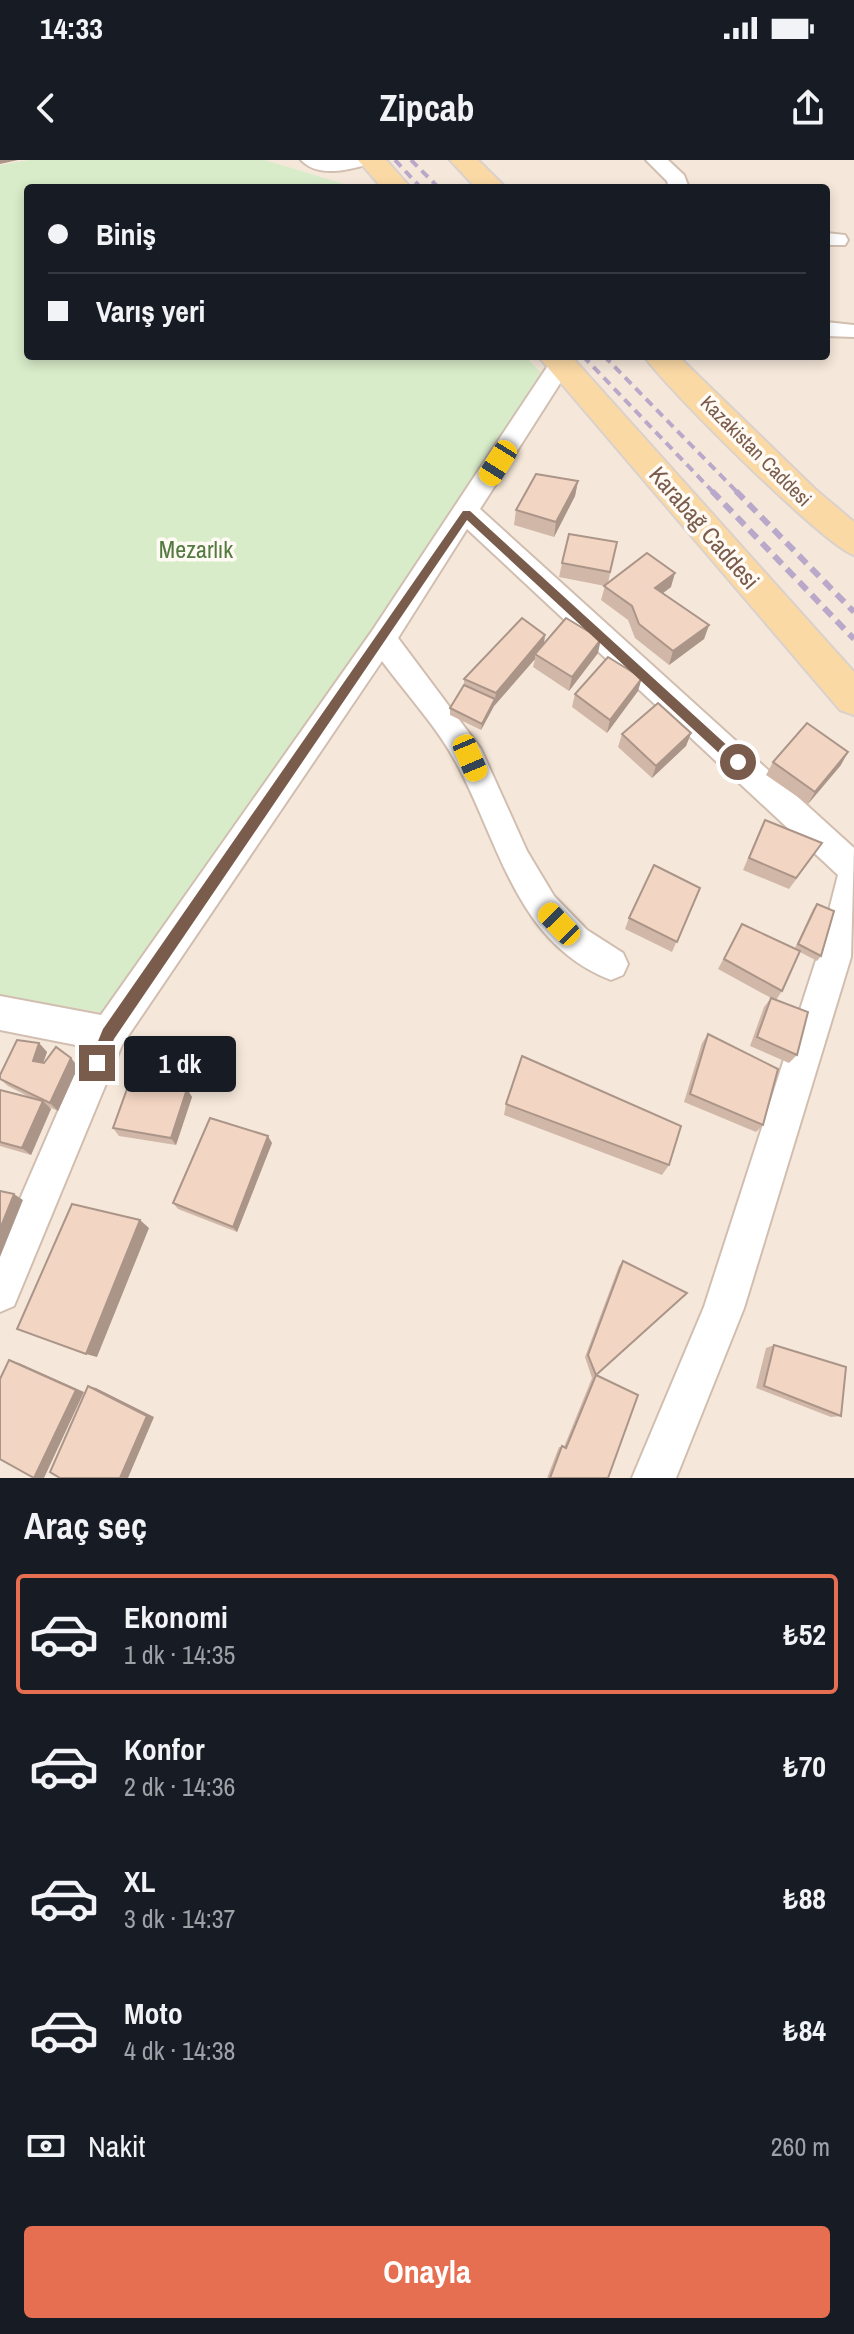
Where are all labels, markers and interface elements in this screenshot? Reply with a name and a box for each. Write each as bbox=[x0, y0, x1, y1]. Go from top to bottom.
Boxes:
text: 14:33 bbox=[40, 8, 103, 48]
text: Zipcab bbox=[379, 84, 475, 132]
icon: back bbox=[24, 86, 68, 130]
icon: share bbox=[786, 86, 830, 130]
text: Biniş bbox=[96, 214, 156, 254]
text: Varış yeri bbox=[96, 291, 205, 331]
street label: Kazakistan Caddesi bbox=[695, 389, 818, 512]
car bbox=[475, 436, 521, 490]
street label: Karabağ Caddesi bbox=[642, 459, 767, 596]
park label: Mezarlık bbox=[159, 533, 233, 565]
car bbox=[450, 731, 490, 785]
route start bbox=[720, 744, 756, 780]
car bbox=[534, 898, 584, 950]
callout: 1 dk bbox=[125, 1035, 237, 1091]
route end bbox=[79, 1045, 115, 1081]
text: 1 dk bbox=[159, 1046, 201, 1081]
text: Araç seç bbox=[24, 1502, 147, 1550]
text: Ekonomi bbox=[124, 1597, 228, 1637]
icon: car bbox=[28, 1598, 100, 1670]
text: ₺52 bbox=[784, 1614, 826, 1654]
text: 1 dk · 14:35 bbox=[124, 1637, 235, 1672]
text: Konfor bbox=[124, 1729, 205, 1769]
icon: car bbox=[28, 1730, 100, 1802]
text: ₺70 bbox=[784, 1746, 826, 1786]
text: 2 dk · 14:36 bbox=[124, 1769, 235, 1804]
text: XL bbox=[124, 1861, 155, 1901]
icon: car bbox=[28, 1862, 100, 1934]
text: ₺88 bbox=[784, 1878, 826, 1918]
text: 3 dk · 14:37 bbox=[124, 1901, 235, 1936]
text: Moto bbox=[124, 1993, 183, 2033]
icon: car bbox=[28, 1994, 100, 2066]
text: ₺84 bbox=[784, 2010, 826, 2050]
text: 4 dk · 14:38 bbox=[124, 2033, 235, 2068]
icon: cash bbox=[24, 2124, 68, 2168]
text: Nakit bbox=[88, 2126, 145, 2166]
text: 260 m bbox=[771, 2129, 830, 2164]
button: Onayla bbox=[24, 2226, 830, 2318]

